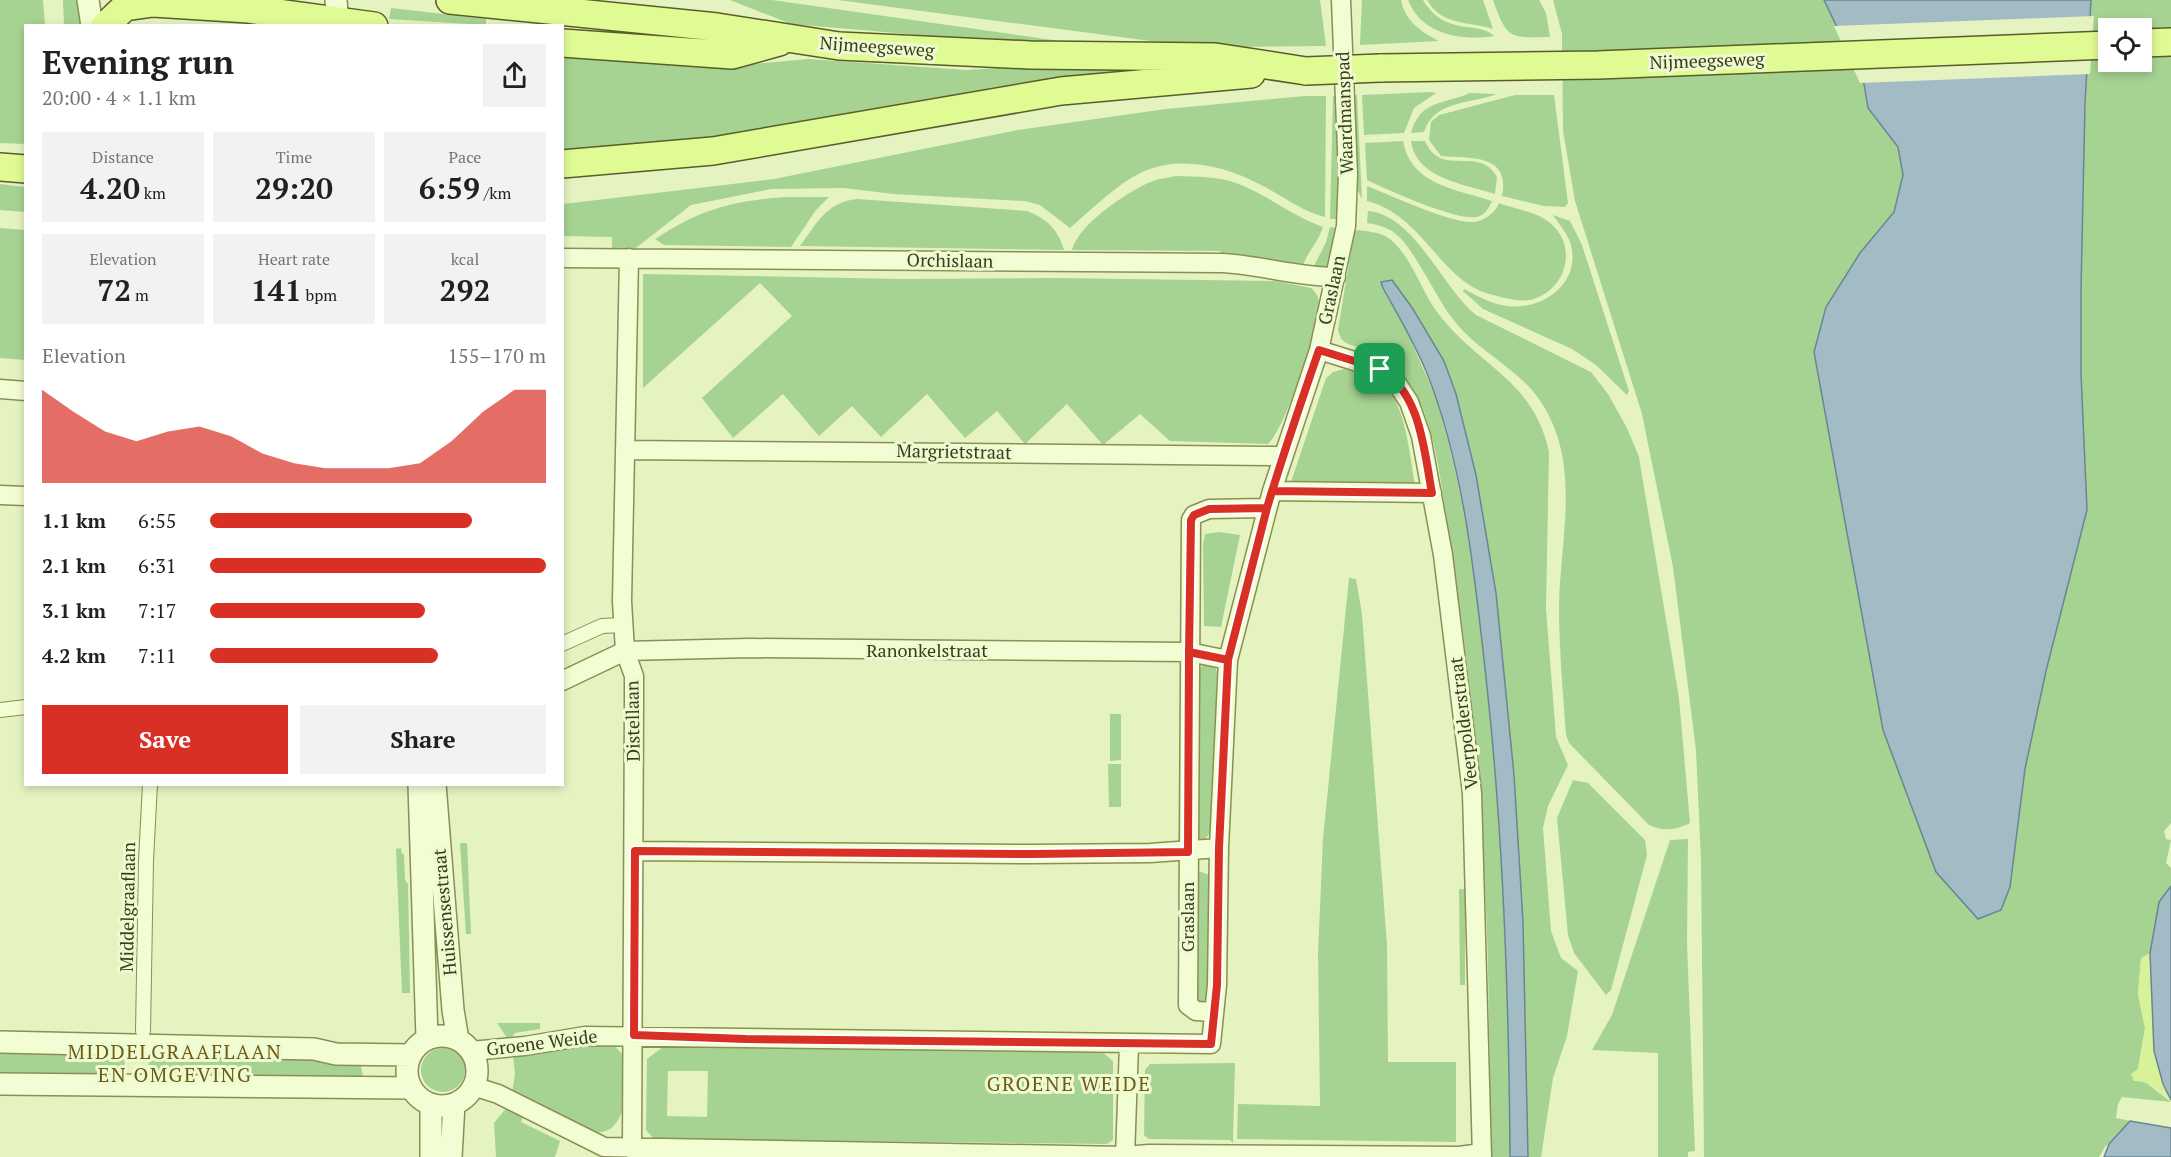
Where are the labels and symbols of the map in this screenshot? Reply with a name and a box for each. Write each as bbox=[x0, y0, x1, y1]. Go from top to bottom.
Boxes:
street label: Nijmeegseweg bbox=[819, 30, 936, 62]
street label: Nijmeegseweg bbox=[1649, 46, 1765, 74]
street label: Waardmanspad bbox=[1330, 51, 1358, 175]
street label: Orchislaan bbox=[906, 247, 994, 273]
street label: Graslaan bbox=[1312, 253, 1350, 327]
pin bbox=[1354, 343, 1405, 394]
street label: Margrietstraat bbox=[896, 438, 1012, 464]
street label: Ranonkelstraat bbox=[866, 638, 988, 662]
street label: Veerpolderstraat bbox=[1443, 655, 1483, 791]
street label: Distellaan bbox=[619, 680, 645, 762]
street label: Middelgraaflaan bbox=[114, 842, 140, 972]
street label: Huissensestraat bbox=[426, 847, 462, 977]
street label: Graslaan bbox=[1175, 881, 1199, 952]
street label: Groene Weide bbox=[485, 1023, 599, 1061]
district label: MIDDELGRAAFLAAN EN OMGEVING bbox=[68, 1038, 282, 1088]
district label: GROENE WEIDE bbox=[987, 1070, 1151, 1097]

